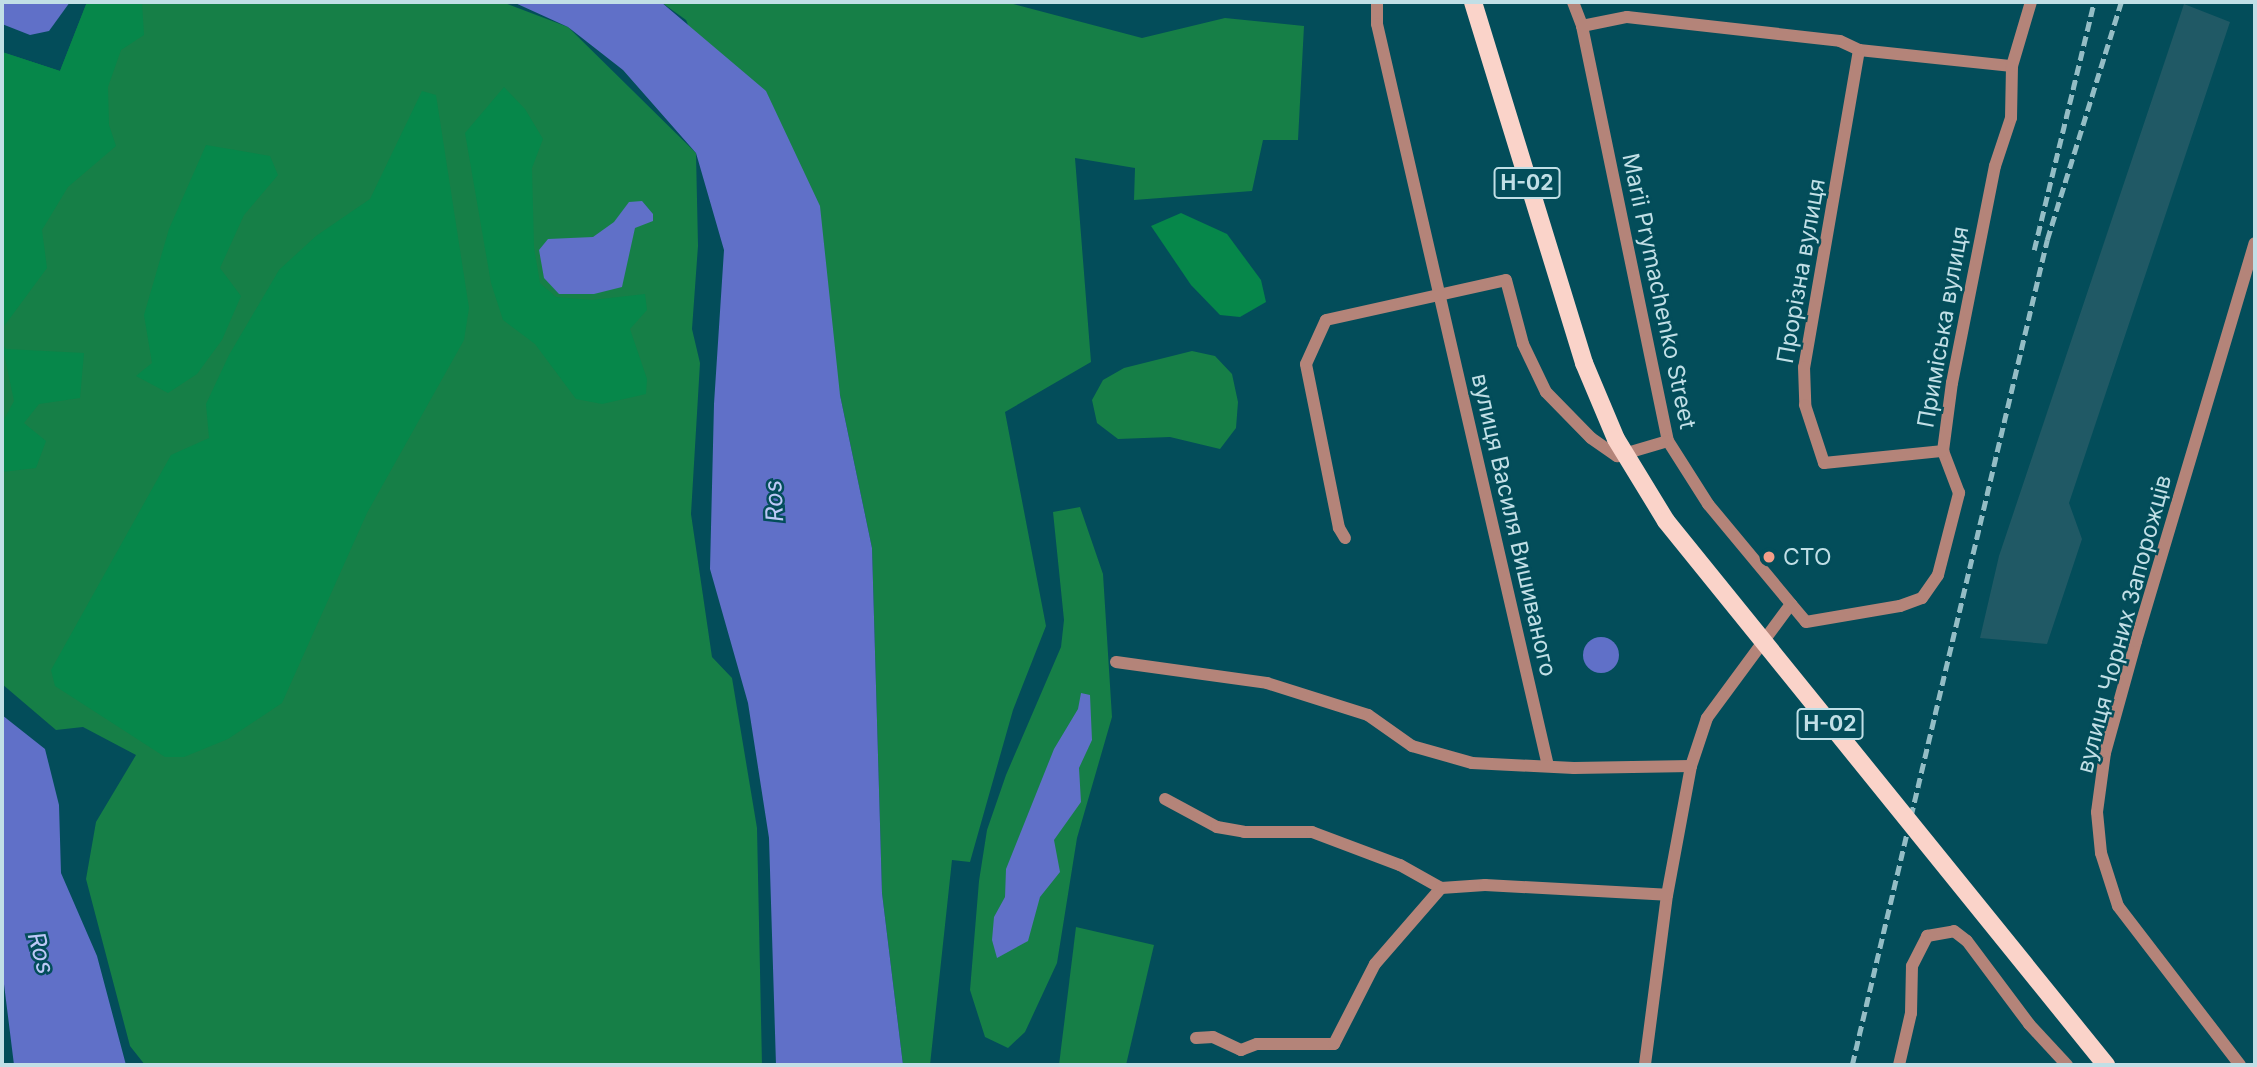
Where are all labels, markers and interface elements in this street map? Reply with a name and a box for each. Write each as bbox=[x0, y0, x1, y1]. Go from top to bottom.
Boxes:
street label: Marii Prymachenko Street bbox=[1616, 151, 1702, 431]
road number: Н-02 bbox=[1492, 166, 1562, 200]
street label: Прорізна вулиця bbox=[1771, 176, 1831, 366]
street label: Приміська вулиця bbox=[1912, 224, 1974, 430]
street label: вулиця Василя Вишиваного bbox=[1466, 371, 1562, 679]
street label: вулиця Чорних Запорожців bbox=[2071, 472, 2177, 776]
water label: Ros bbox=[759, 479, 789, 523]
place label: СТО bbox=[1783, 543, 1832, 571]
marker: СТО bbox=[1761, 549, 1777, 565]
road number: Н-02 bbox=[1795, 706, 1865, 742]
water label: Ros bbox=[22, 929, 60, 977]

